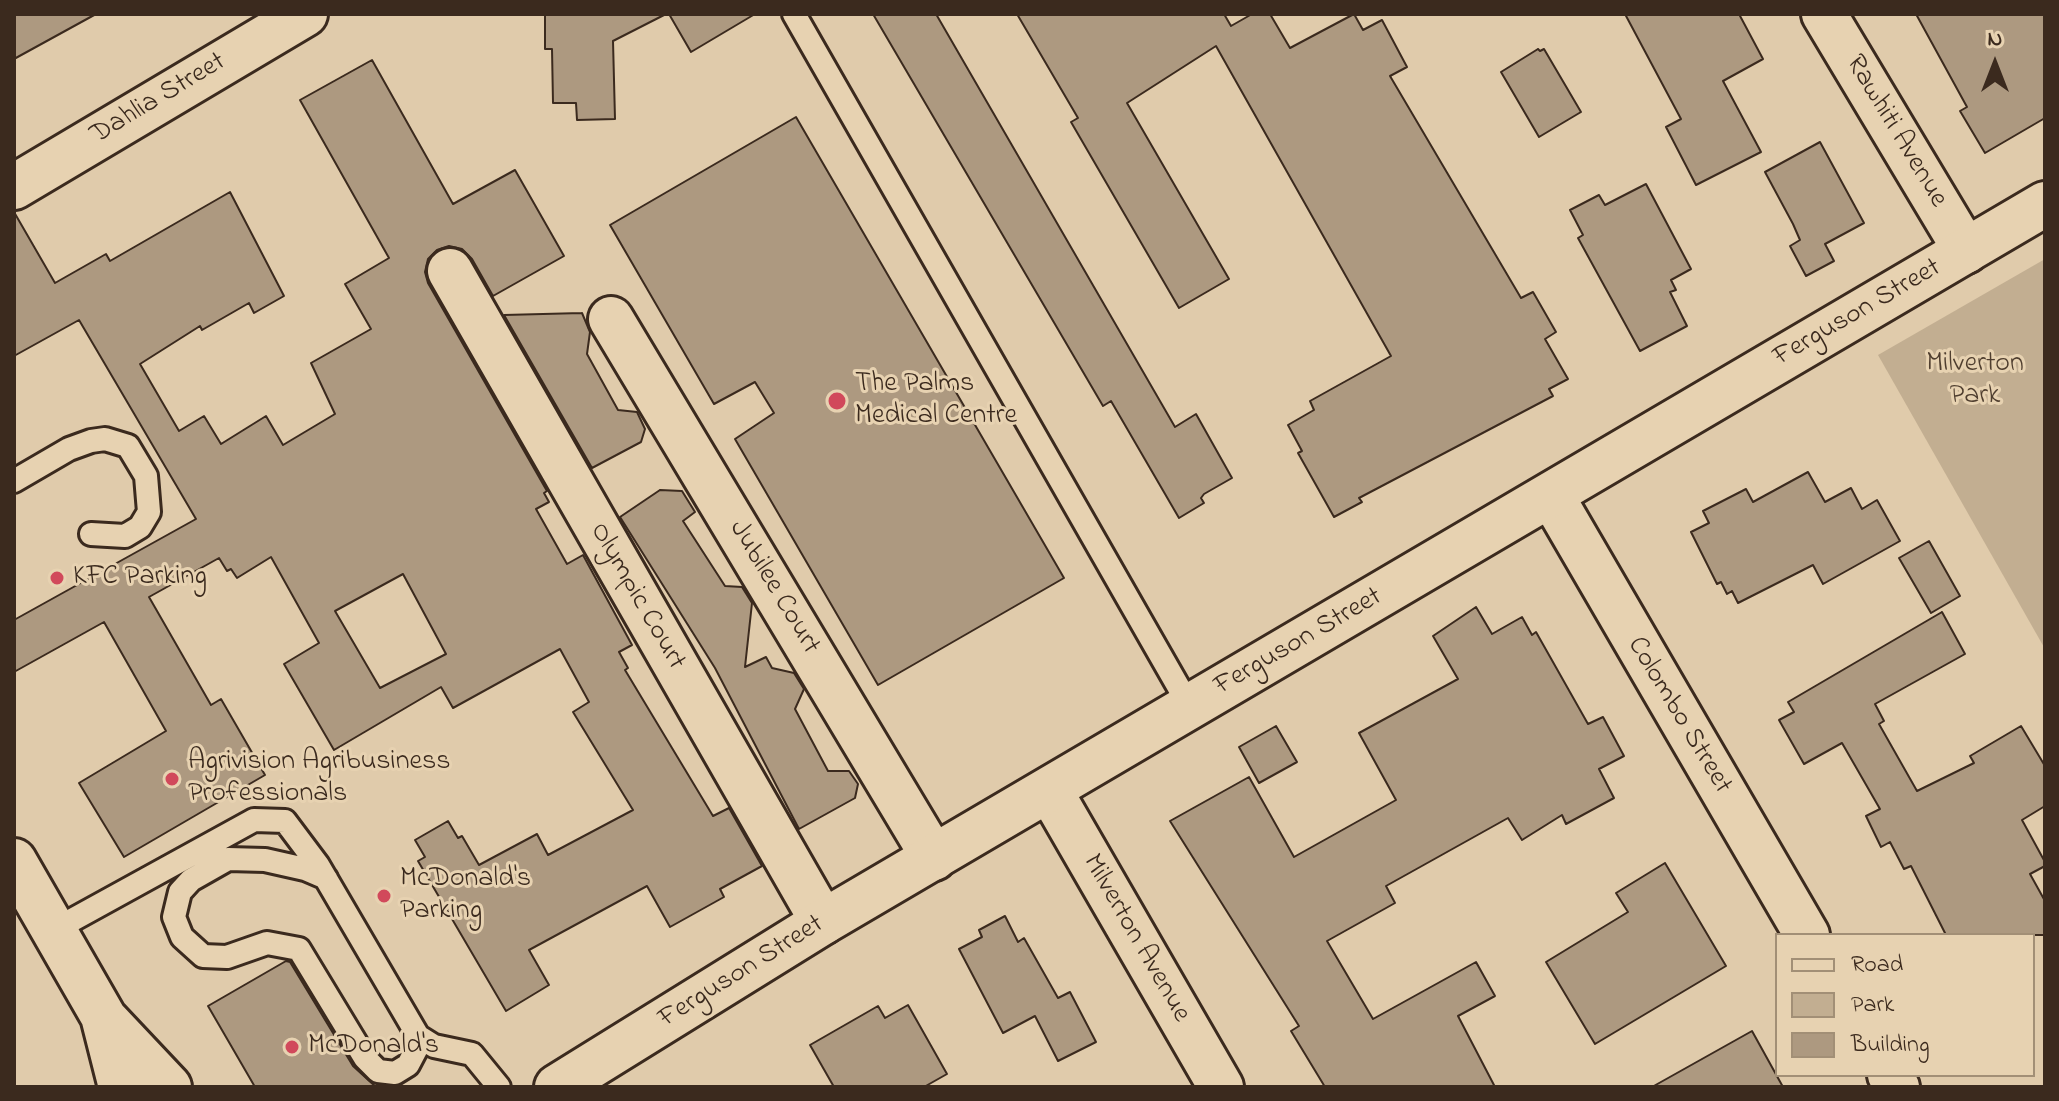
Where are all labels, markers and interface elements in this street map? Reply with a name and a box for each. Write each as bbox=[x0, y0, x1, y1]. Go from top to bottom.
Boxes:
north arrow bbox=[1955, 24, 2035, 104]
text: N bbox=[1988, 24, 2002, 56]
street label: Dahlia Street bbox=[85, 47, 233, 153]
street label: Rawhiti Avenue bbox=[1836, 50, 1954, 214]
street label: Ferguson Street bbox=[1768, 252, 1948, 376]
park label: Milverton Park bbox=[1926, 348, 2024, 414]
place label: The Palms Medical Centre bbox=[855, 368, 1017, 434]
marker: The Palms Medical Centre bbox=[826, 390, 848, 412]
street label: Jubilee Court bbox=[720, 515, 826, 661]
street label: Olympic Court bbox=[580, 518, 692, 676]
place label: KFC Parking bbox=[73, 561, 207, 595]
marker: KFC Parking bbox=[48, 569, 66, 587]
street label: Ferguson Street bbox=[1209, 581, 1389, 705]
street label: Colombo Street bbox=[1618, 631, 1738, 801]
place label: Agrivision Agribusiness Professionals bbox=[188, 746, 450, 812]
marker: Agrivision Agribusiness Professionals bbox=[163, 770, 181, 788]
street label: Milverton Avenue bbox=[1073, 849, 1197, 1029]
place label: McDonald's Parking bbox=[400, 863, 531, 929]
marker: McDonald's Parking bbox=[375, 887, 393, 905]
street label: Ferguson Street bbox=[653, 909, 831, 1037]
legend bbox=[1775, 933, 2035, 1077]
text: Road bbox=[1851, 948, 1903, 983]
text: Park bbox=[1851, 988, 1894, 1023]
text: Building bbox=[1851, 1028, 1930, 1063]
place label: McDonald's bbox=[308, 1030, 439, 1064]
marker: McDonald's bbox=[283, 1038, 301, 1056]

